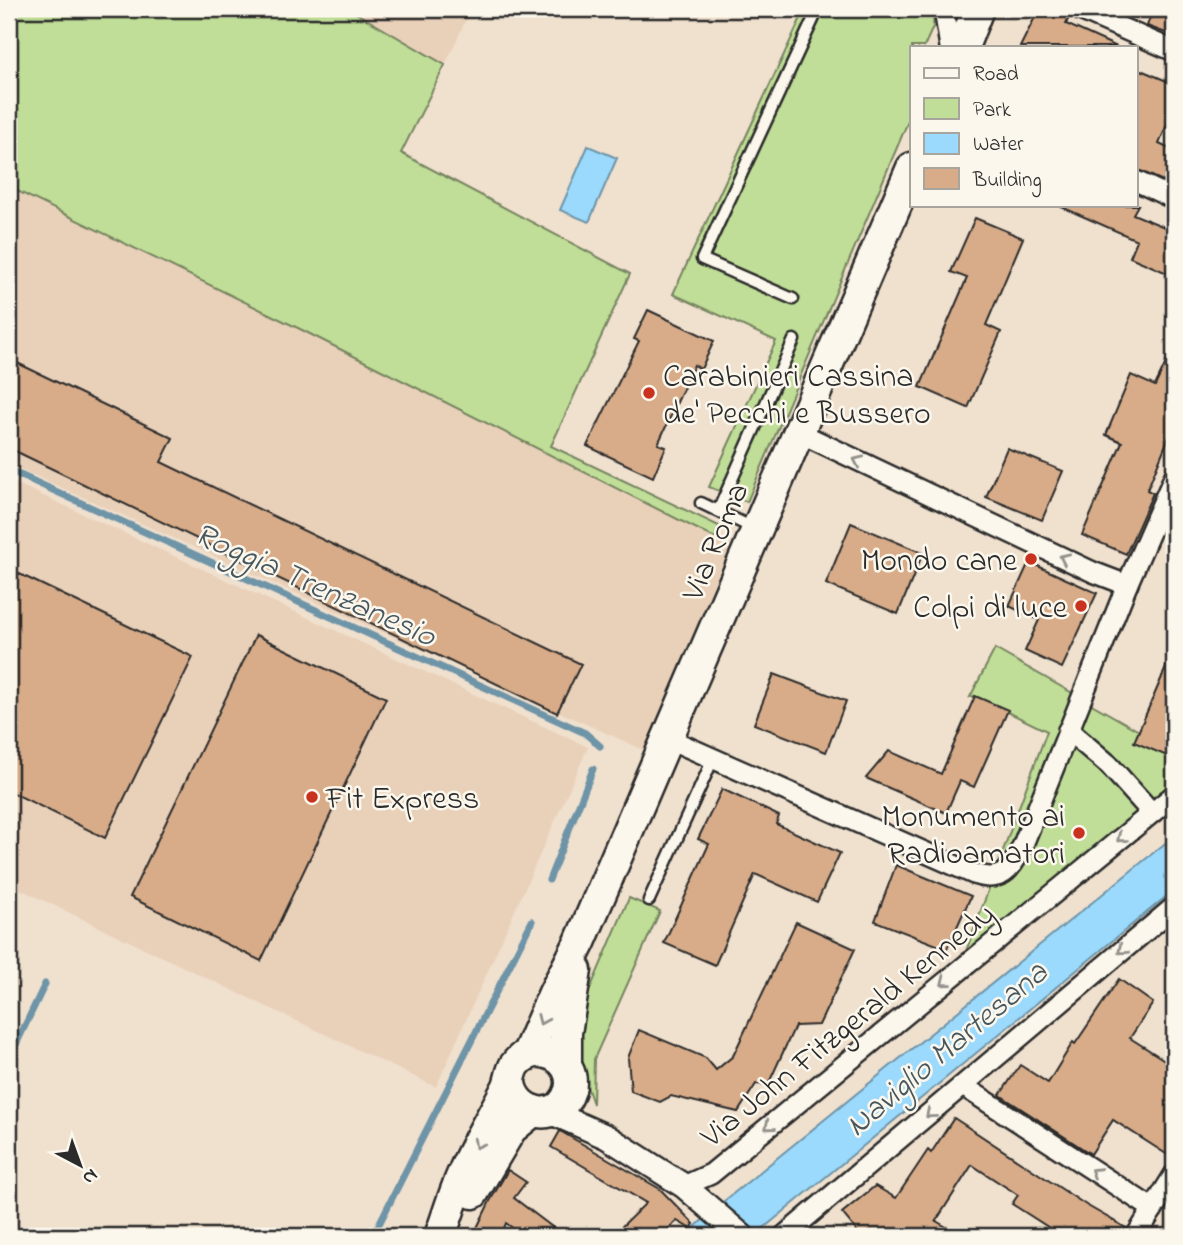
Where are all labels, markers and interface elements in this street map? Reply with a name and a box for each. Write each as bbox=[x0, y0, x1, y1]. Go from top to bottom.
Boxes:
legend bbox=[910, 46, 1138, 206]
text: Road bbox=[973, 60, 1019, 90]
text: Park bbox=[973, 96, 1012, 126]
text: Water bbox=[973, 130, 1024, 160]
text: Building bbox=[972, 166, 1042, 198]
place label: Carabinieri Cassina de' Pecchi e Bussero bbox=[663, 355, 931, 439]
marker: Carabinieri Cassina de' Pecchi e Bussero bbox=[641, 385, 657, 401]
one-way arrow bbox=[853, 455, 865, 469]
street label: Via Roma bbox=[671, 476, 763, 610]
water label: Roggia Trenzanesio bbox=[185, 512, 445, 663]
place label: Mondo cane bbox=[861, 539, 1018, 586]
marker: Mondo cane bbox=[1023, 551, 1039, 567]
one-way arrow bbox=[1059, 552, 1071, 566]
place label: Colpi di luce bbox=[913, 586, 1068, 633]
marker: Colpi di luce bbox=[1073, 598, 1089, 614]
place label: Fit Express bbox=[325, 777, 479, 824]
marker: Fit Express bbox=[304, 789, 320, 805]
place label: Monumento ai Radioamatori bbox=[882, 795, 1065, 879]
marker: Monumento ai Radioamatori bbox=[1071, 825, 1087, 841]
one-way arrow bbox=[1117, 830, 1130, 842]
street label: Via John Fitzgerald Kennedy bbox=[691, 893, 1007, 1161]
one-way arrow bbox=[1117, 942, 1130, 955]
water label: Naviglio Martesana bbox=[836, 950, 1061, 1150]
one-way arrow bbox=[941, 974, 953, 987]
one-way arrow bbox=[536, 1013, 550, 1026]
one-way arrow bbox=[925, 1106, 938, 1118]
one-way arrow bbox=[765, 1118, 777, 1131]
north arrow bbox=[46, 1130, 116, 1200]
one-way arrow bbox=[473, 1136, 486, 1149]
text: N bbox=[76, 1162, 103, 1190]
one-way arrow bbox=[1090, 1167, 1103, 1180]

